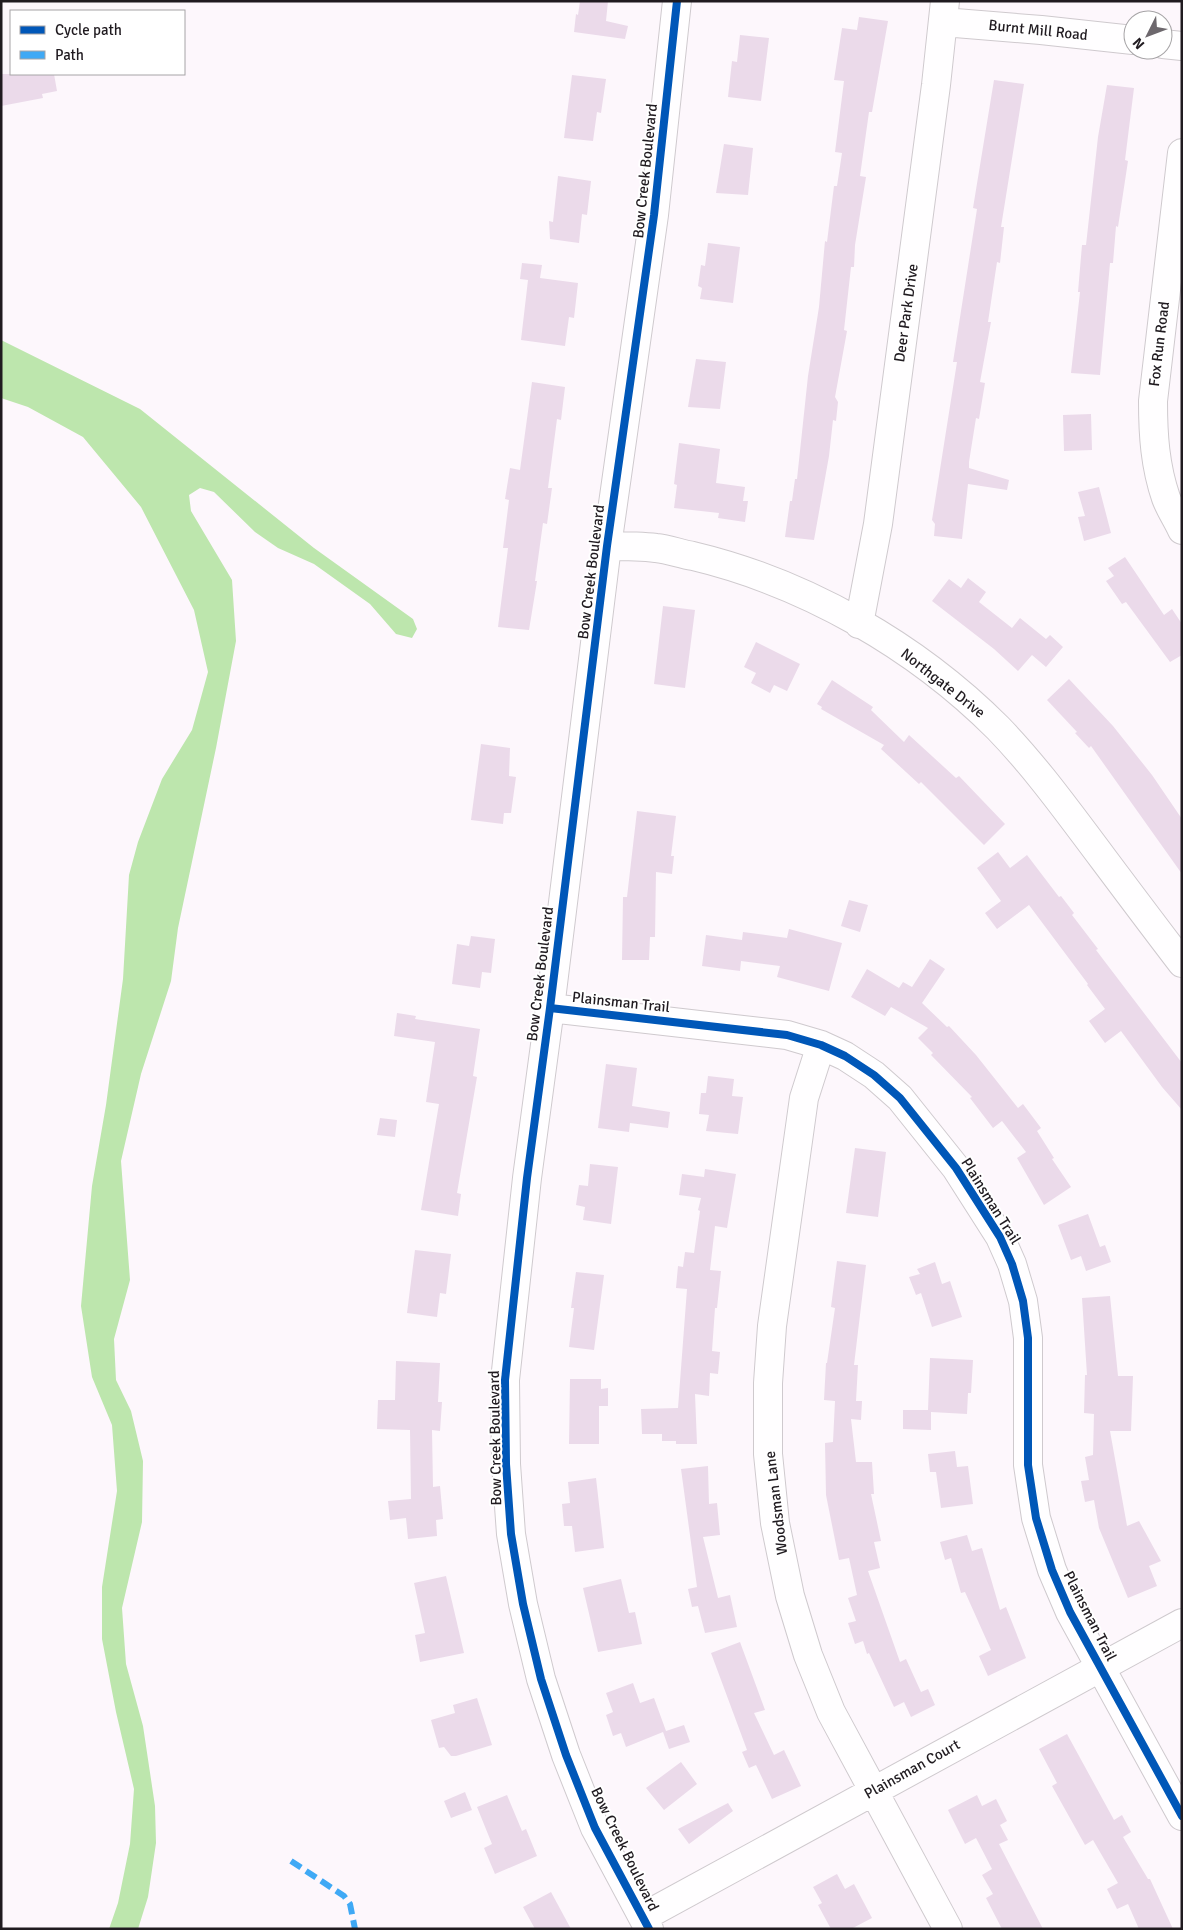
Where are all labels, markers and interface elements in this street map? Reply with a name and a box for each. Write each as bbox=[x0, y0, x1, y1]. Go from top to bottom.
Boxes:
legend bbox=[10, 10, 185, 75]
north arrow bbox=[1123, 10, 1173, 60]
street label: Burnt Mill Road bbox=[987, 16, 1089, 44]
text: Cycle path bbox=[55, 21, 122, 39]
text: N bbox=[1129, 34, 1148, 53]
text: Path bbox=[55, 46, 84, 64]
street label: Bow Creek Boulevard bbox=[629, 103, 661, 239]
street label: Deer Park Drive bbox=[890, 263, 922, 363]
street label: Fox Run Road bbox=[1145, 300, 1173, 388]
street label: Bow Creek Boulevard bbox=[574, 504, 608, 640]
street label: Northgate Drive bbox=[897, 644, 989, 722]
street label: Bow Creek Boulevard bbox=[523, 906, 557, 1042]
street label: Plainsman Trail bbox=[571, 988, 671, 1016]
street label: Plainsman Trail bbox=[957, 1154, 1025, 1248]
street label: Bow Creek Boulevard bbox=[485, 1370, 505, 1506]
street label: Woodsman Lane bbox=[761, 1450, 791, 1556]
street label: Plainsman Trail bbox=[1060, 1568, 1120, 1664]
street label: Plainsman Court bbox=[861, 1735, 963, 1803]
street label: Bow Creek Boulevard bbox=[587, 1784, 663, 1914]

